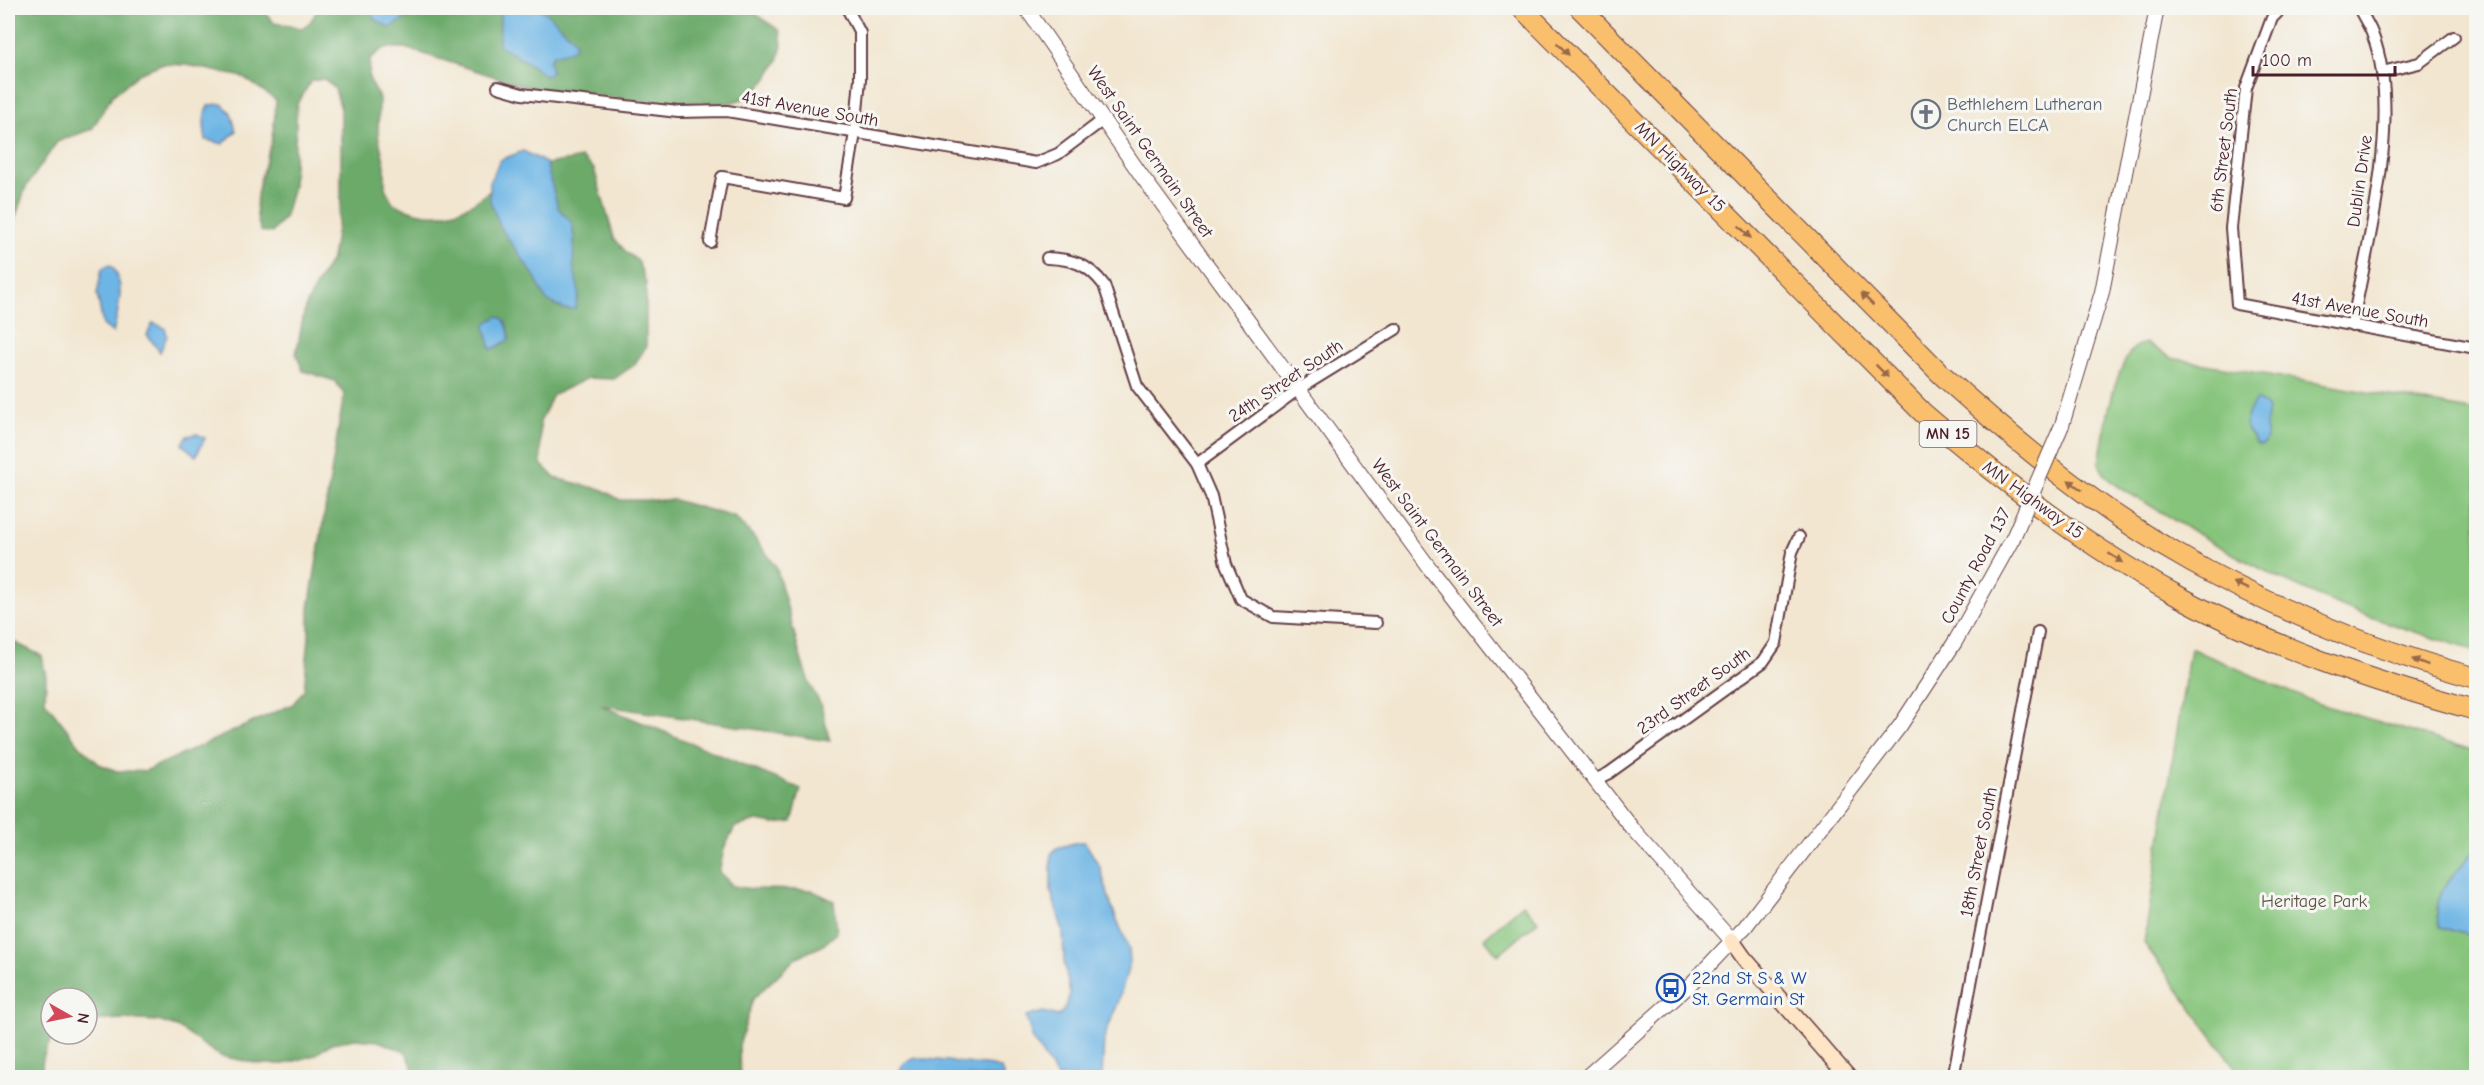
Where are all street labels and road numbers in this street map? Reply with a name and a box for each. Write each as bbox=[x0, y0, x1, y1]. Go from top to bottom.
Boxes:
street label: West Saint Germain Street bbox=[1083, 62, 1218, 243]
street label: 41st Avenue South bbox=[740, 87, 880, 131]
street label: 6th Street South bbox=[2206, 87, 2242, 213]
street label: MN Highway 15 bbox=[1630, 117, 1730, 217]
street label: Dublin Drive bbox=[2343, 134, 2377, 228]
street label: 41st Avenue South bbox=[2290, 288, 2430, 332]
street label: 24th Street South bbox=[1225, 335, 1347, 427]
road number: MN 15 bbox=[1920, 421, 1976, 447]
street label: West Saint Germain Street bbox=[1367, 455, 1508, 632]
street label: MN Highway 15 bbox=[1978, 456, 2088, 544]
street label: County Road 137 bbox=[1937, 504, 2016, 628]
street label: 23rd Street South bbox=[1633, 643, 1755, 739]
street label: 18th Street South bbox=[1956, 785, 2002, 919]

